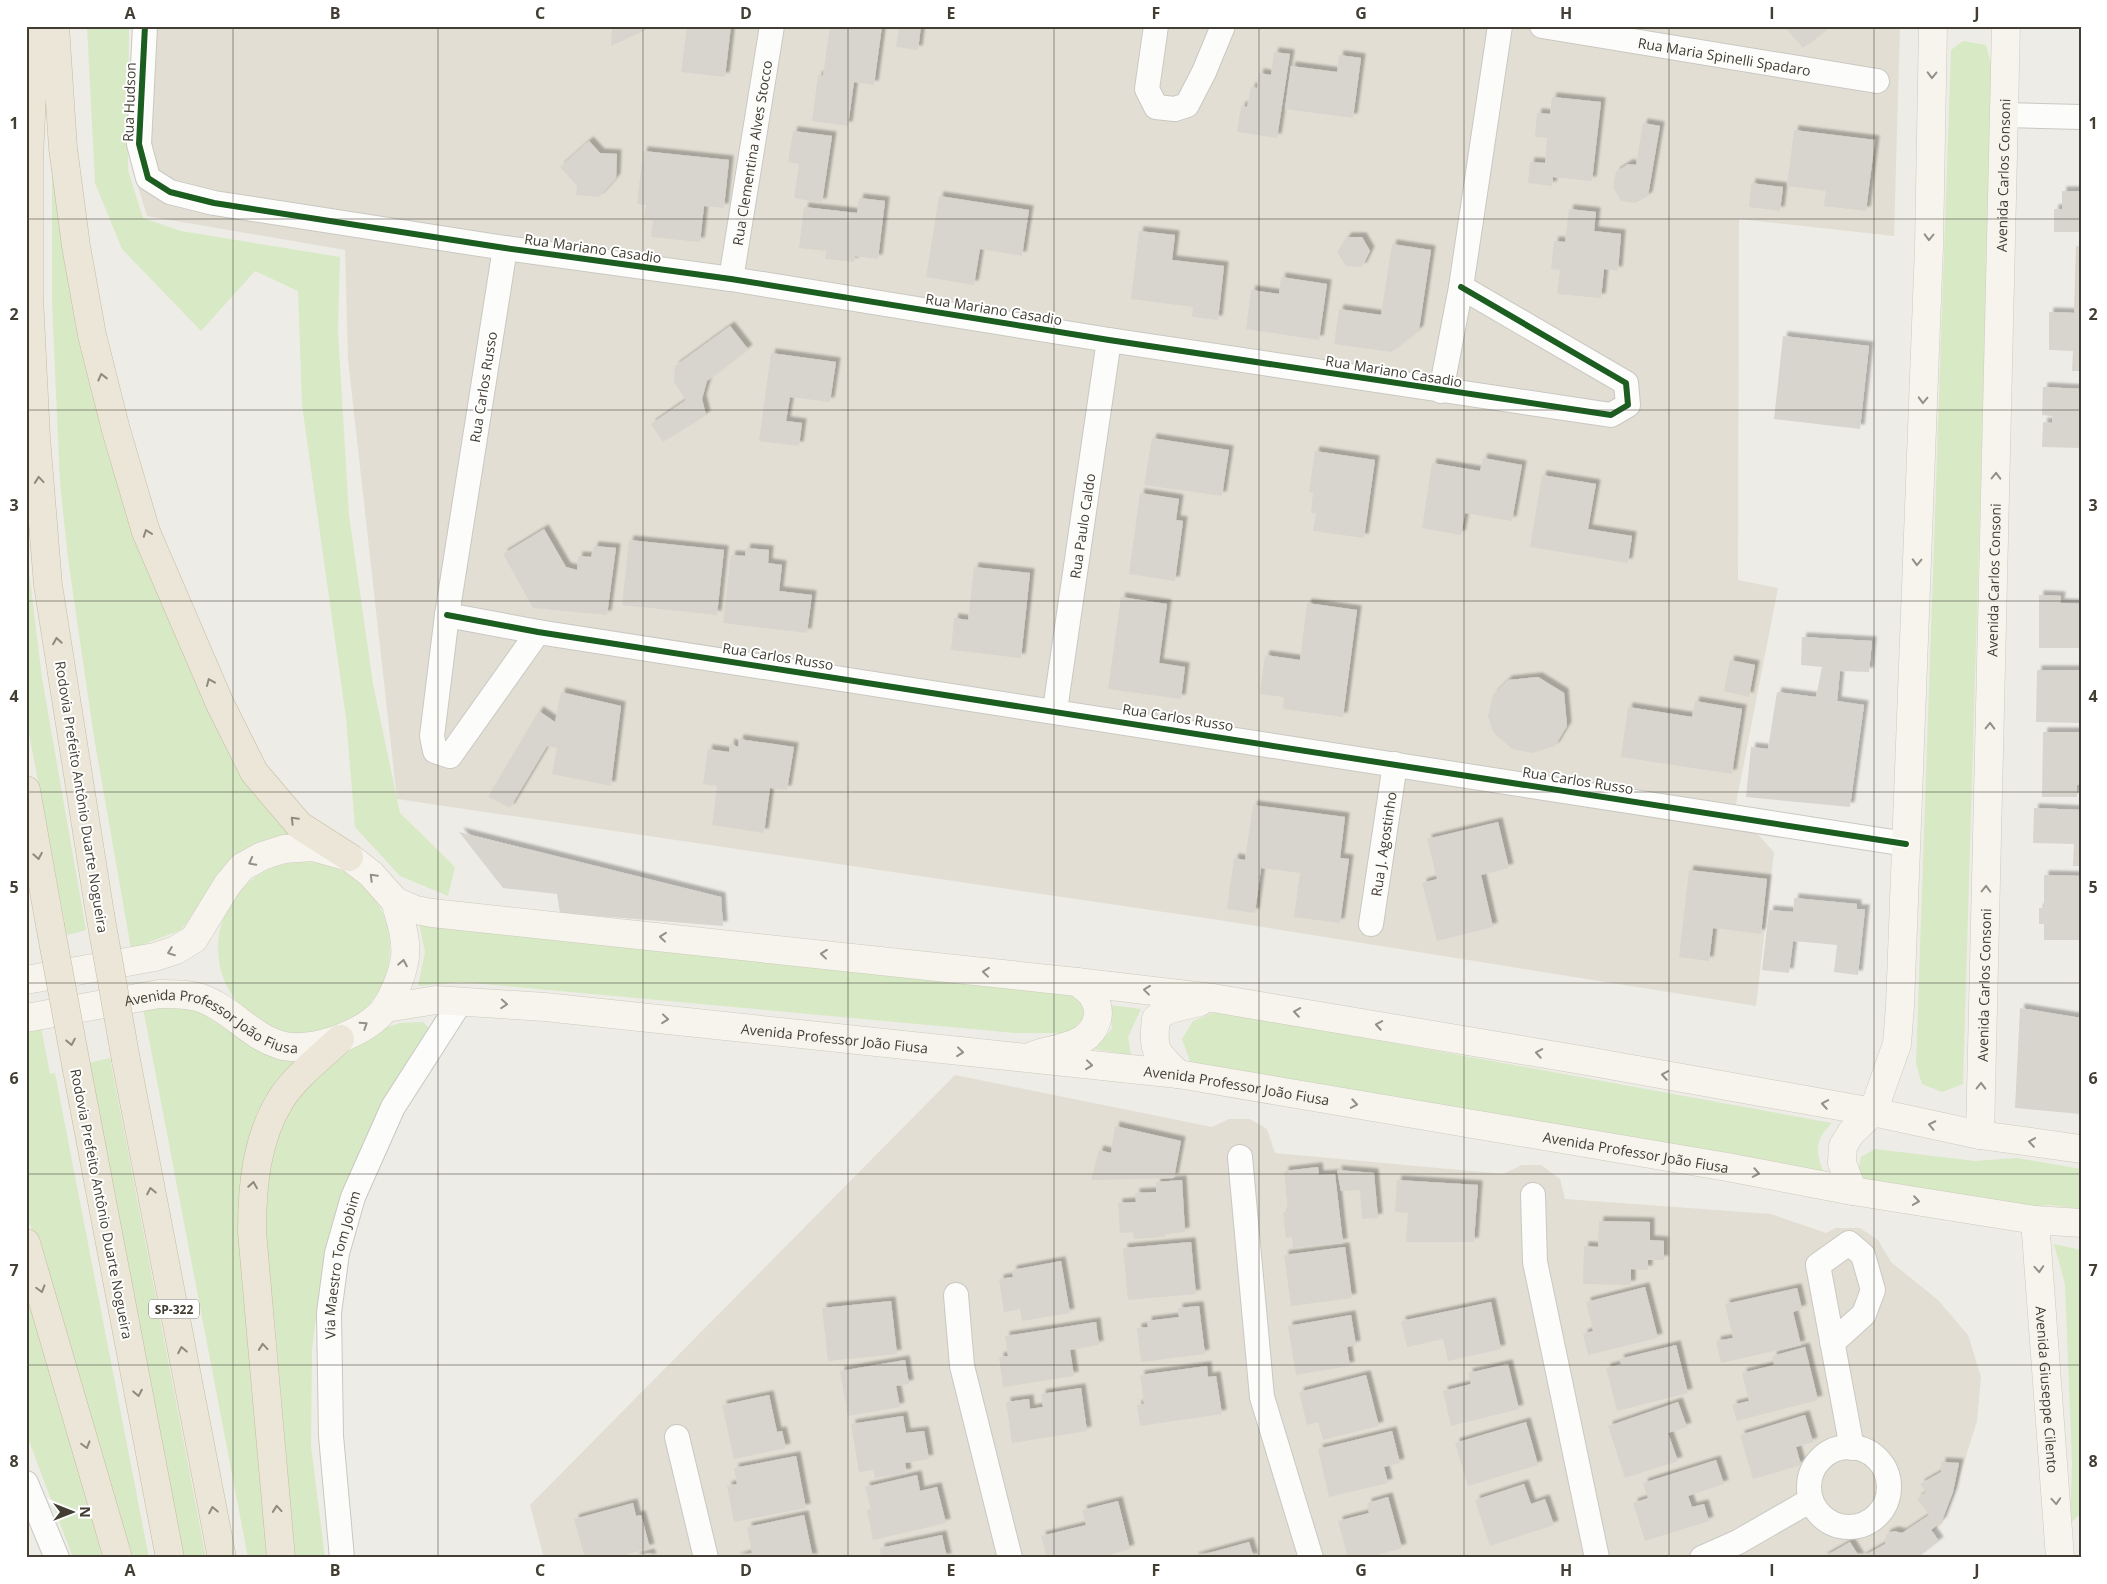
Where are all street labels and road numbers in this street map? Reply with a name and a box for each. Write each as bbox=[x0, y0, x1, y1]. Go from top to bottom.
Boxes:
street label: Rua Maria Spinelli Spadaro bbox=[1637, 32, 1812, 80]
street label: Rua Clementina Alves Stocco bbox=[727, 59, 776, 247]
street label: Rua Hudson bbox=[118, 62, 140, 142]
street label: Avenida Carlos Consoni bbox=[1991, 98, 2014, 252]
street label: Rua Mariano Casadio bbox=[523, 229, 663, 267]
street label: Rua Mariano Casadio bbox=[924, 289, 1064, 329]
street label: Rua Carlos Russo bbox=[465, 330, 501, 444]
street label: Rua Mariano Casadio bbox=[1324, 351, 1464, 391]
street label: Rua Paulo Caldo bbox=[1065, 472, 1099, 580]
street label: Avenida Carlos Consoni bbox=[1982, 503, 2004, 657]
street label: Rua Carlos Russo bbox=[721, 638, 835, 674]
street label: Rodovia Prefeito Antônio Duarte Nogueira bbox=[51, 660, 113, 934]
street label: Rua Carlos Russo bbox=[1121, 699, 1235, 735]
street label: Rua Carlos Russo bbox=[1521, 762, 1635, 798]
street label: Rua J. Agostinho bbox=[1366, 790, 1400, 897]
street label: Avenida Carlos Consoni bbox=[1972, 908, 1995, 1062]
street label: Avenida Professor João Fiusa bbox=[123, 984, 298, 1057]
street label: Avenida Professor João Fiusa bbox=[740, 1018, 929, 1057]
street label: Avenida Professor João Fiusa bbox=[1143, 1061, 1331, 1109]
street label: Rodovia Prefeito Antônio Duarte Nogueira bbox=[66, 1067, 138, 1341]
street label: Avenida Professor João Fiusa bbox=[1542, 1127, 1730, 1177]
street label: Via Maestro Tom Jobim bbox=[319, 1188, 364, 1339]
road number: SP-322 bbox=[149, 1300, 199, 1318]
street label: Avenida Giuseppe Cilento bbox=[2032, 1305, 2063, 1474]

